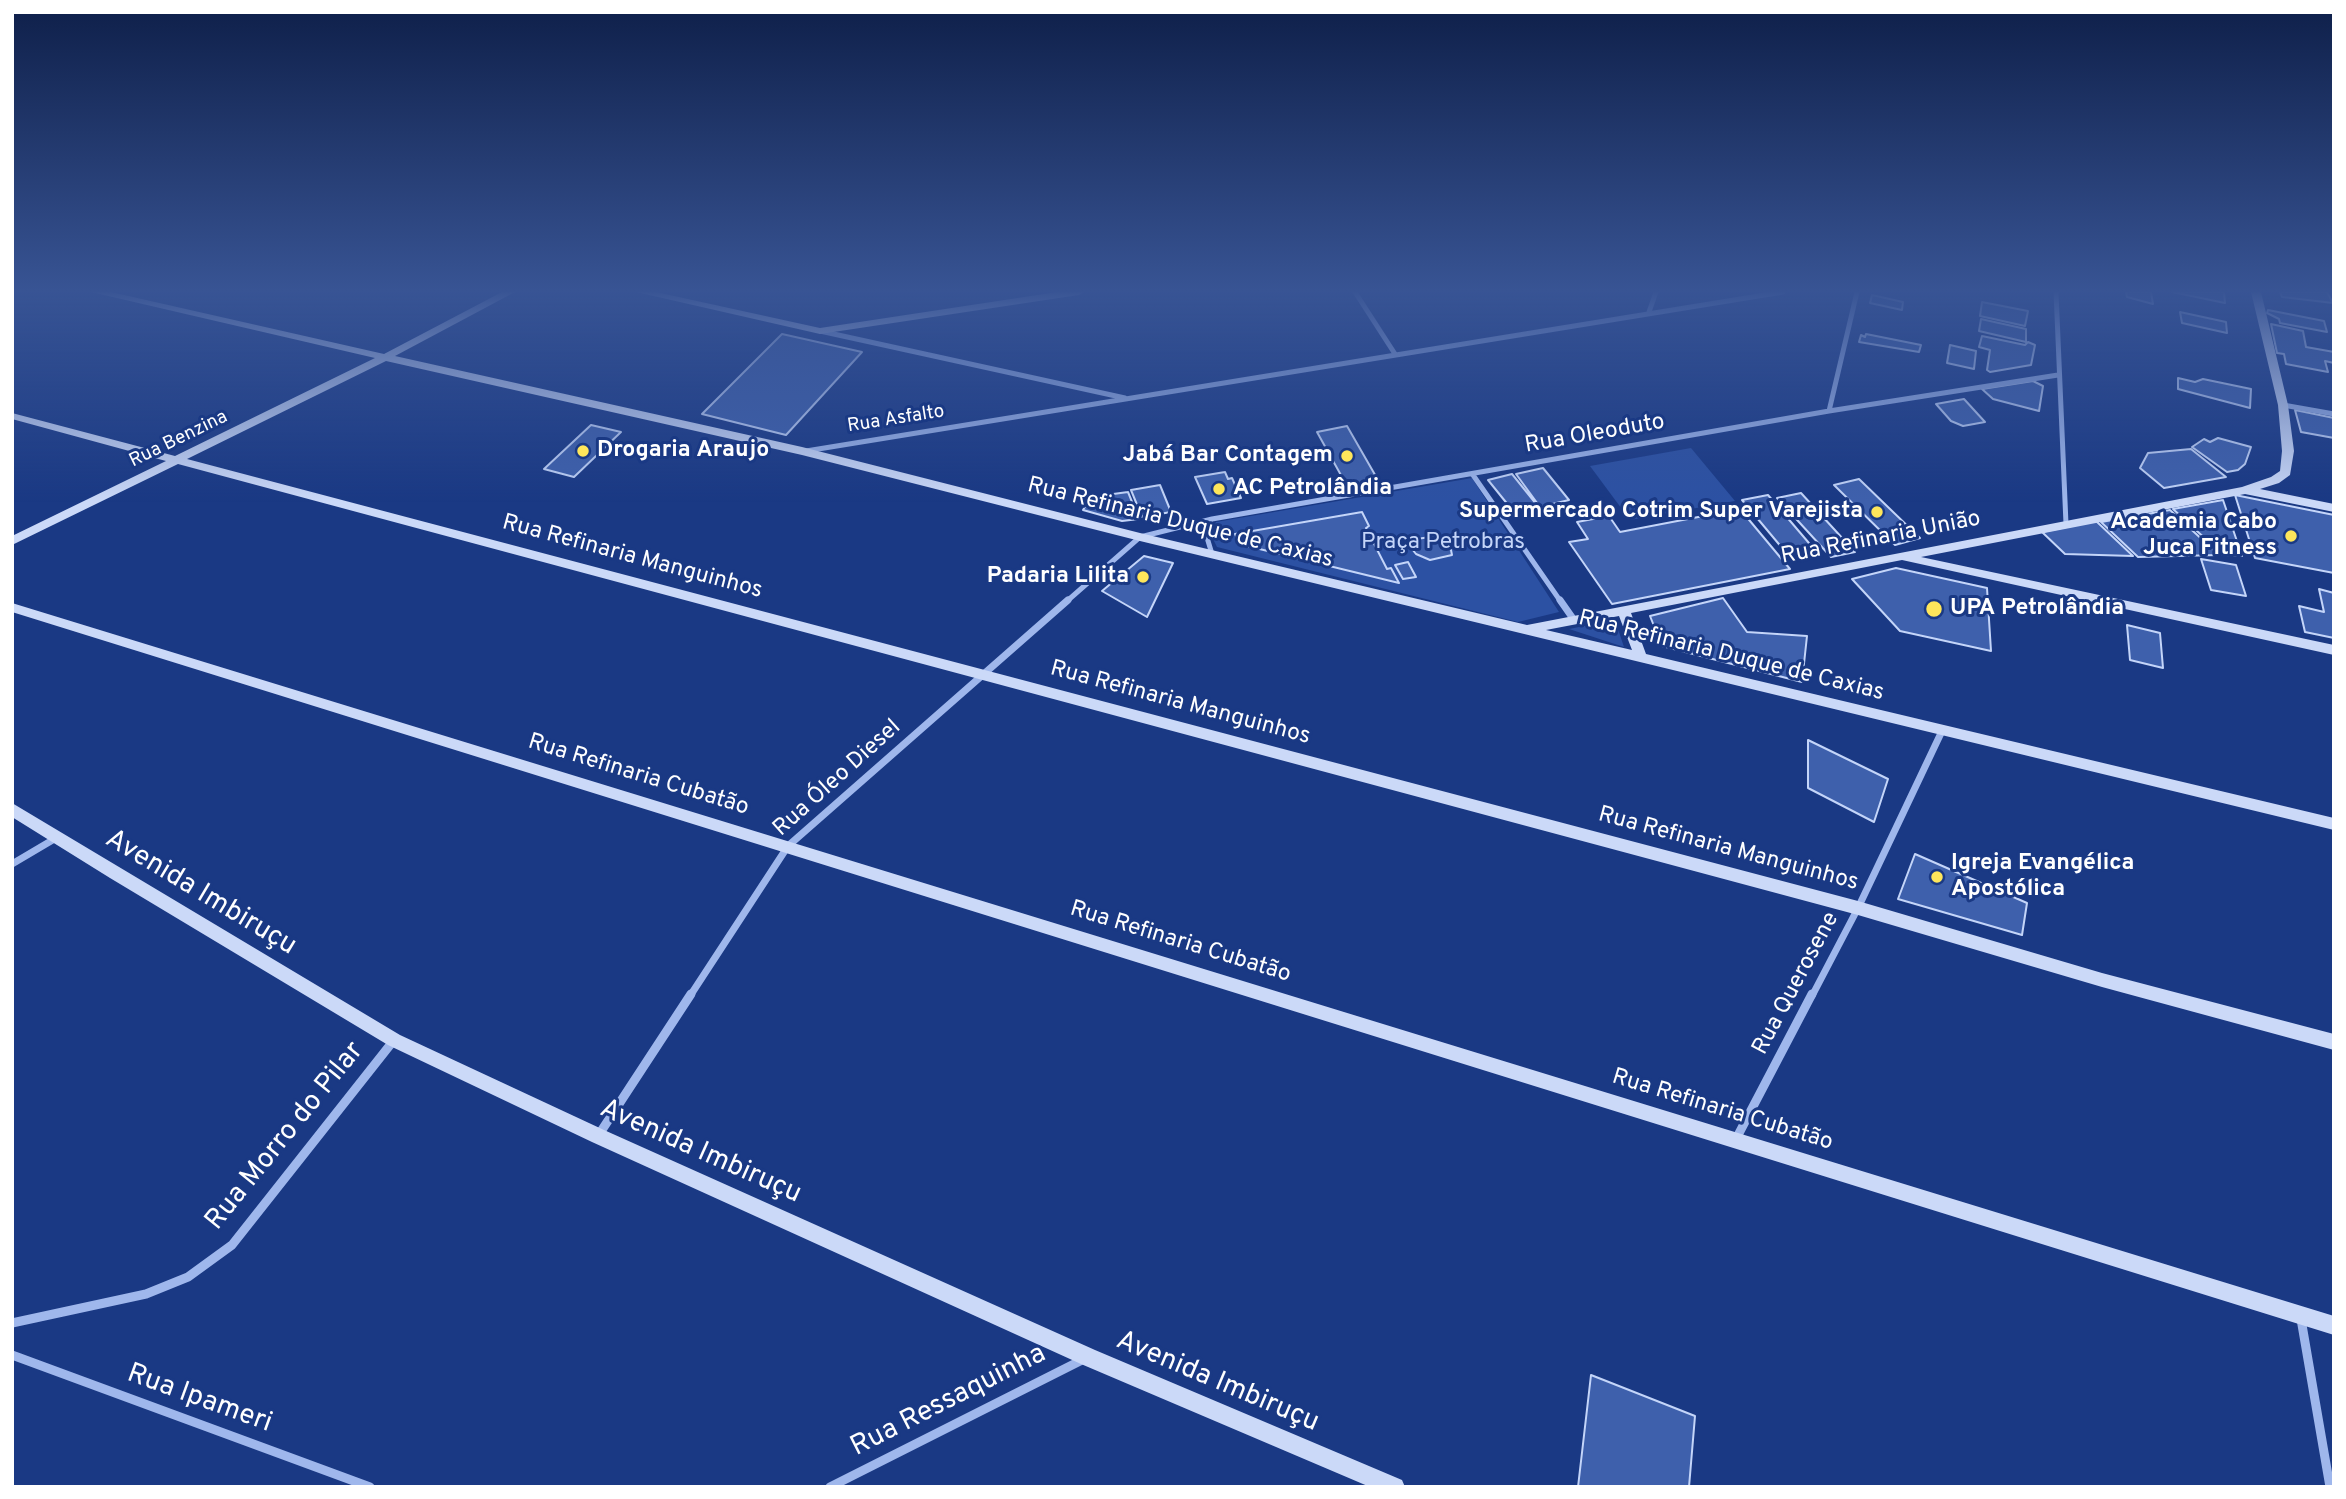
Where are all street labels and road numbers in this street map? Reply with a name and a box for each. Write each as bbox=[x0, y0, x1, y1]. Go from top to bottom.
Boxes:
street label: Rua Asfalto bbox=[846, 401, 946, 439]
street label: Rua Benzina bbox=[126, 406, 232, 474]
street label: Rua Oleoduto bbox=[1523, 409, 1667, 461]
street label: Rua Refinaria Duque de Caxias bbox=[1024, 473, 1336, 575]
street label: Rua Refinaria União bbox=[1779, 506, 1983, 572]
street label: Rua Refinaria Manguinhos bbox=[499, 510, 765, 606]
street label: Rua Refinaria Duque de Caxias bbox=[1575, 606, 1887, 708]
street label: Rua Refinaria Manguinhos bbox=[1047, 656, 1313, 752]
street label: Rua Óleo Diesel bbox=[769, 715, 907, 843]
street label: Rua Refinaria Cubatão bbox=[524, 729, 752, 823]
street label: Rua Refinaria Manguinhos bbox=[1595, 802, 1861, 898]
street label: Avenida Imbiruçu bbox=[98, 824, 302, 964]
street label: Rua Refinaria Cubatão bbox=[1066, 896, 1294, 990]
street label: Rua Querosene bbox=[1748, 908, 1846, 1060]
street label: Rua Morro do Pilar bbox=[200, 1036, 372, 1238]
street label: Rua Refinaria Cubatão bbox=[1608, 1064, 1836, 1158]
street label: Avenida Imbiruçu bbox=[594, 1093, 806, 1213]
street label: Avenida Imbiruçu bbox=[1110, 1325, 1324, 1441]
street label: Rua Ressaquinha bbox=[846, 1338, 1052, 1466]
street label: Rua Ipameri bbox=[122, 1358, 276, 1442]

